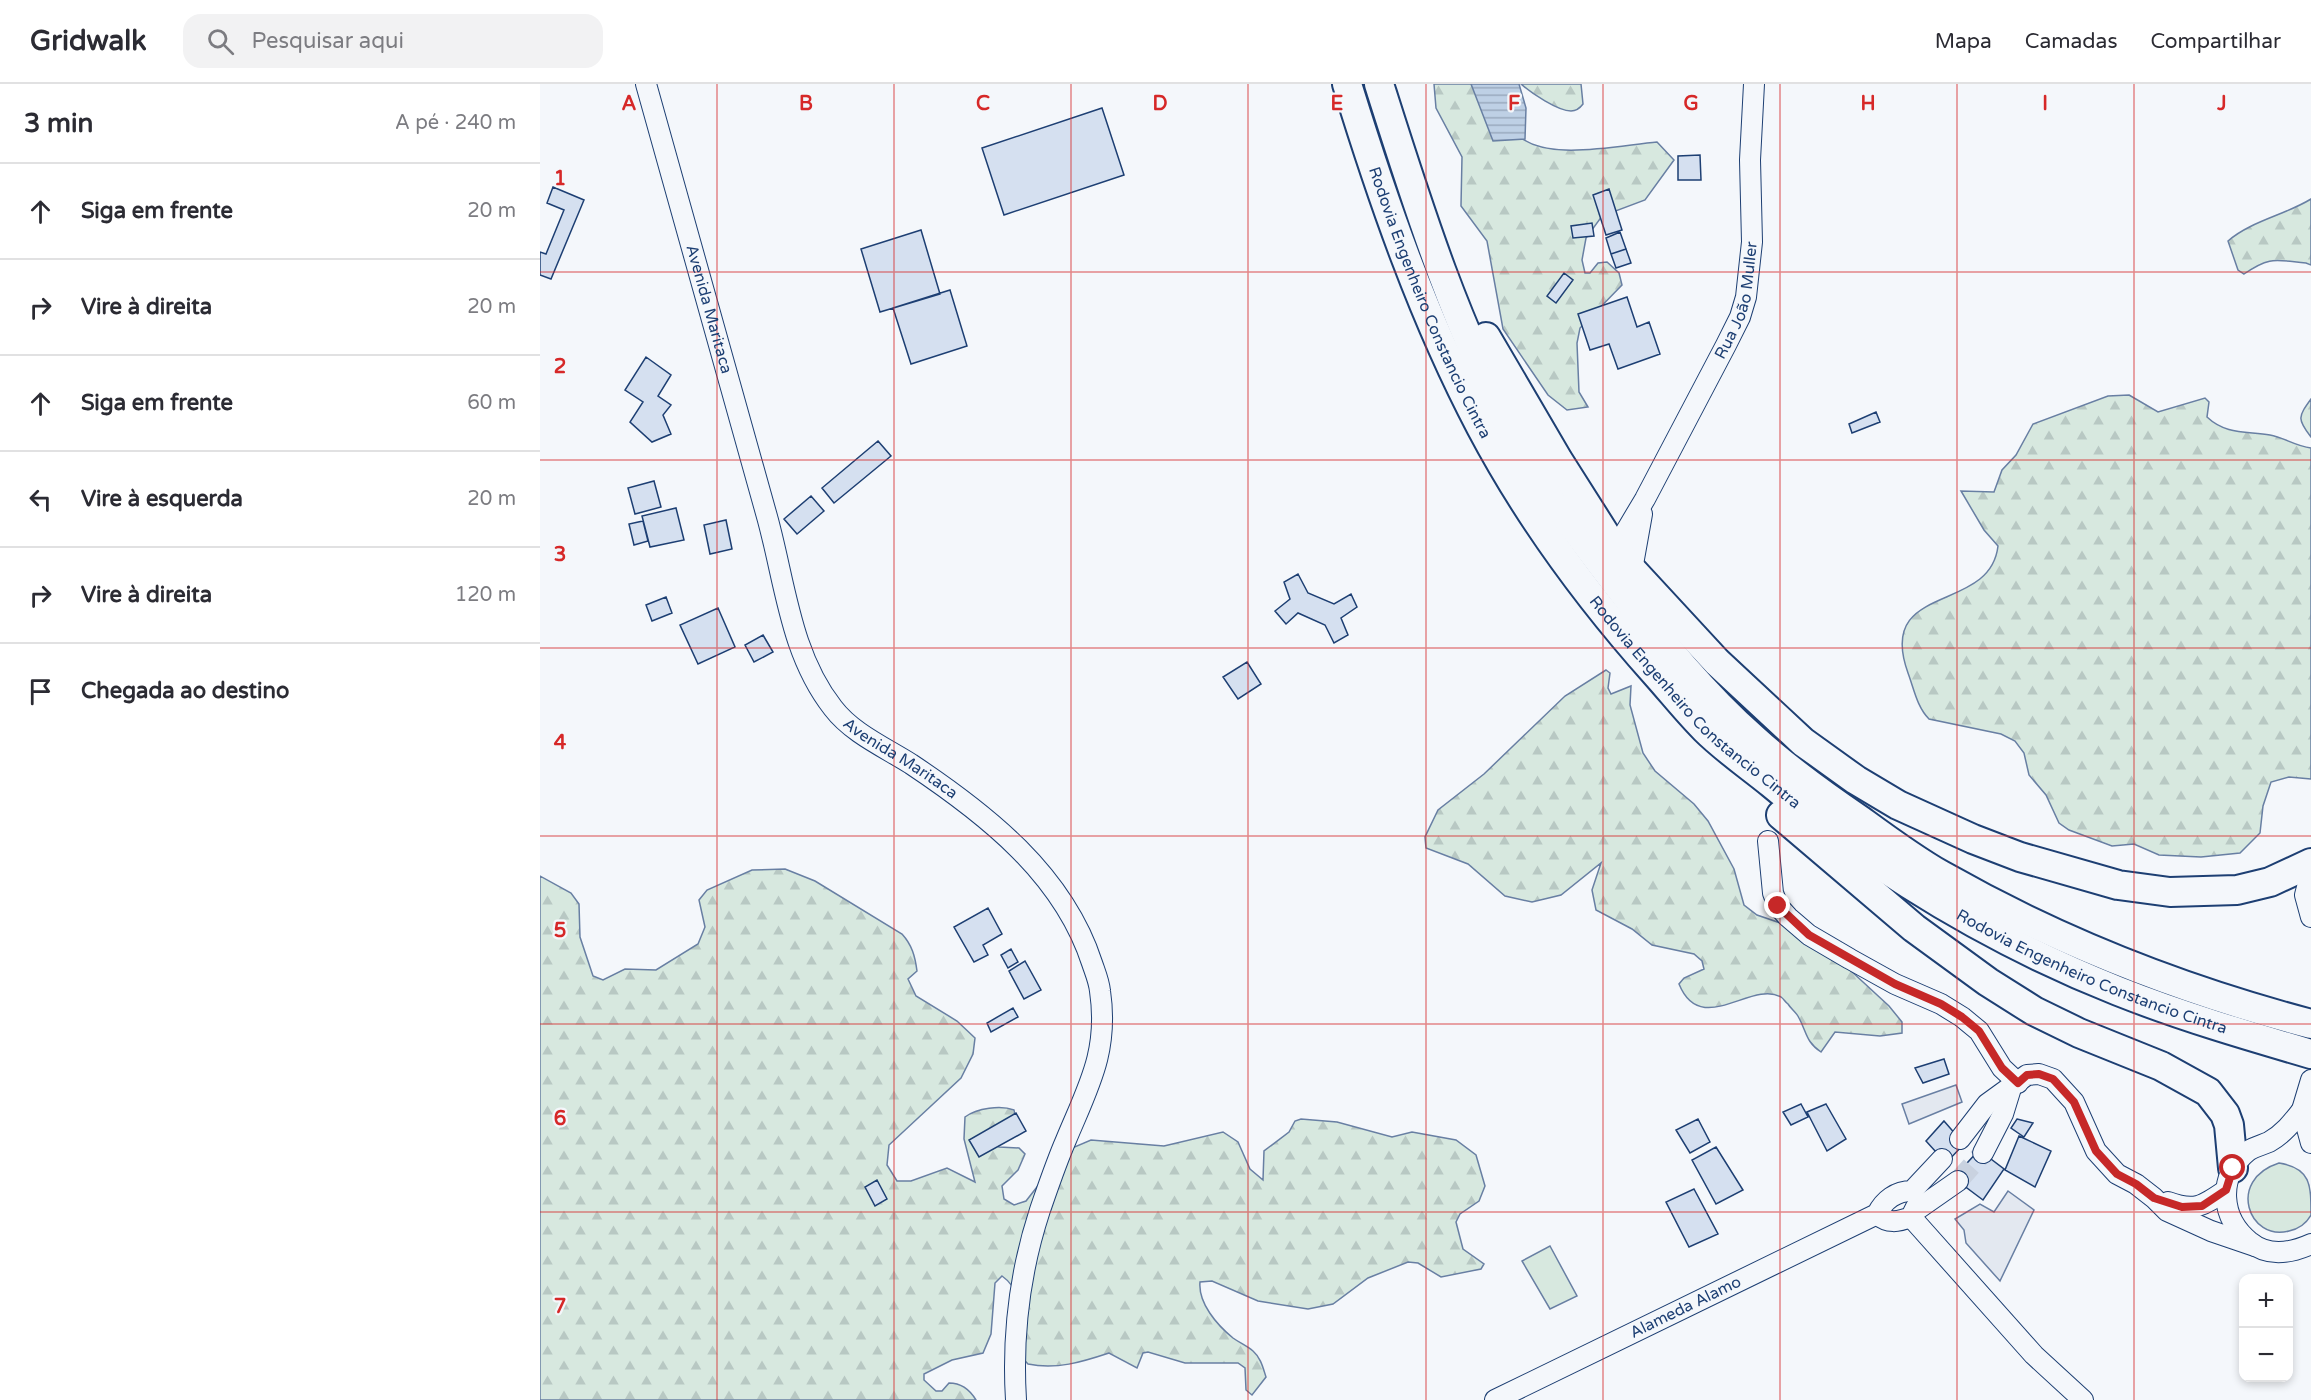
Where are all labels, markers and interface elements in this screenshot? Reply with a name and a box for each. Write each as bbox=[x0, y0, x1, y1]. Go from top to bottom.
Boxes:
search box bbox=[183, 14, 603, 68]
text: Gridwalk bbox=[30, 24, 147, 58]
icon: search bbox=[204, 25, 237, 58]
text: Pesquisar aqui bbox=[252, 28, 404, 54]
text: Mapa bbox=[1935, 29, 1992, 54]
text: Camadas bbox=[2025, 29, 2117, 54]
text: Compartilhar bbox=[2150, 29, 2281, 54]
text: A bbox=[622, 92, 637, 116]
text: B bbox=[799, 92, 813, 116]
text: C bbox=[976, 92, 990, 116]
text: D bbox=[1152, 92, 1168, 116]
text: E bbox=[1331, 92, 1344, 116]
text: F bbox=[1508, 92, 1520, 116]
text: G bbox=[1683, 92, 1699, 116]
text: H bbox=[1860, 92, 1876, 116]
text: I bbox=[2042, 92, 2048, 116]
text: J bbox=[2216, 92, 2227, 116]
text: 3 min bbox=[24, 108, 93, 139]
text: A pé · 240 m bbox=[395, 111, 516, 135]
street label: Rodovia Engenheiro Constancio Cintra bbox=[1364, 164, 1495, 442]
text: 1 bbox=[554, 167, 566, 191]
icon: ahead bbox=[24, 195, 57, 228]
text: Siga em frente bbox=[81, 198, 233, 224]
text: 20 m bbox=[467, 199, 516, 223]
street label: Rua João Muller bbox=[1710, 240, 1762, 363]
street label: Avenida Maritaca bbox=[681, 243, 737, 376]
icon: right bbox=[24, 291, 57, 324]
text: Vire à direita bbox=[81, 294, 212, 320]
text: 20 m bbox=[467, 295, 516, 319]
text: 2 bbox=[554, 355, 566, 379]
icon: ahead bbox=[24, 387, 57, 420]
text: Siga em frente bbox=[81, 390, 233, 416]
text: 60 m bbox=[467, 391, 516, 415]
icon: left bbox=[24, 483, 57, 516]
text: Vire à esquerda bbox=[81, 486, 243, 512]
text: 20 m bbox=[467, 487, 516, 511]
text: 3 bbox=[554, 543, 566, 567]
icon: right bbox=[24, 579, 57, 612]
text: Vire à direita bbox=[81, 582, 212, 608]
text: 120 m bbox=[455, 583, 516, 607]
street label: Rodovia Engenheiro Constancio Cintra bbox=[1585, 592, 1805, 813]
icon: arrive bbox=[24, 675, 57, 708]
text: Chegada ao destino bbox=[81, 678, 289, 704]
street label: Avenida Maritaca bbox=[839, 714, 962, 803]
text: 4 bbox=[554, 731, 567, 755]
route end bbox=[1764, 892, 1790, 918]
street label: Rodovia Engenheiro Constancio Cintra bbox=[1953, 905, 2230, 1038]
text: 5 bbox=[554, 919, 566, 943]
text: 6 bbox=[554, 1107, 566, 1131]
route start bbox=[2219, 1154, 2245, 1180]
street label: Alameda Alamo bbox=[1627, 1272, 1744, 1343]
map controls bbox=[2239, 1274, 2293, 1382]
button: + bbox=[2239, 1274, 2293, 1328]
text: 7 bbox=[554, 1295, 566, 1319]
button: − bbox=[2239, 1328, 2293, 1382]

